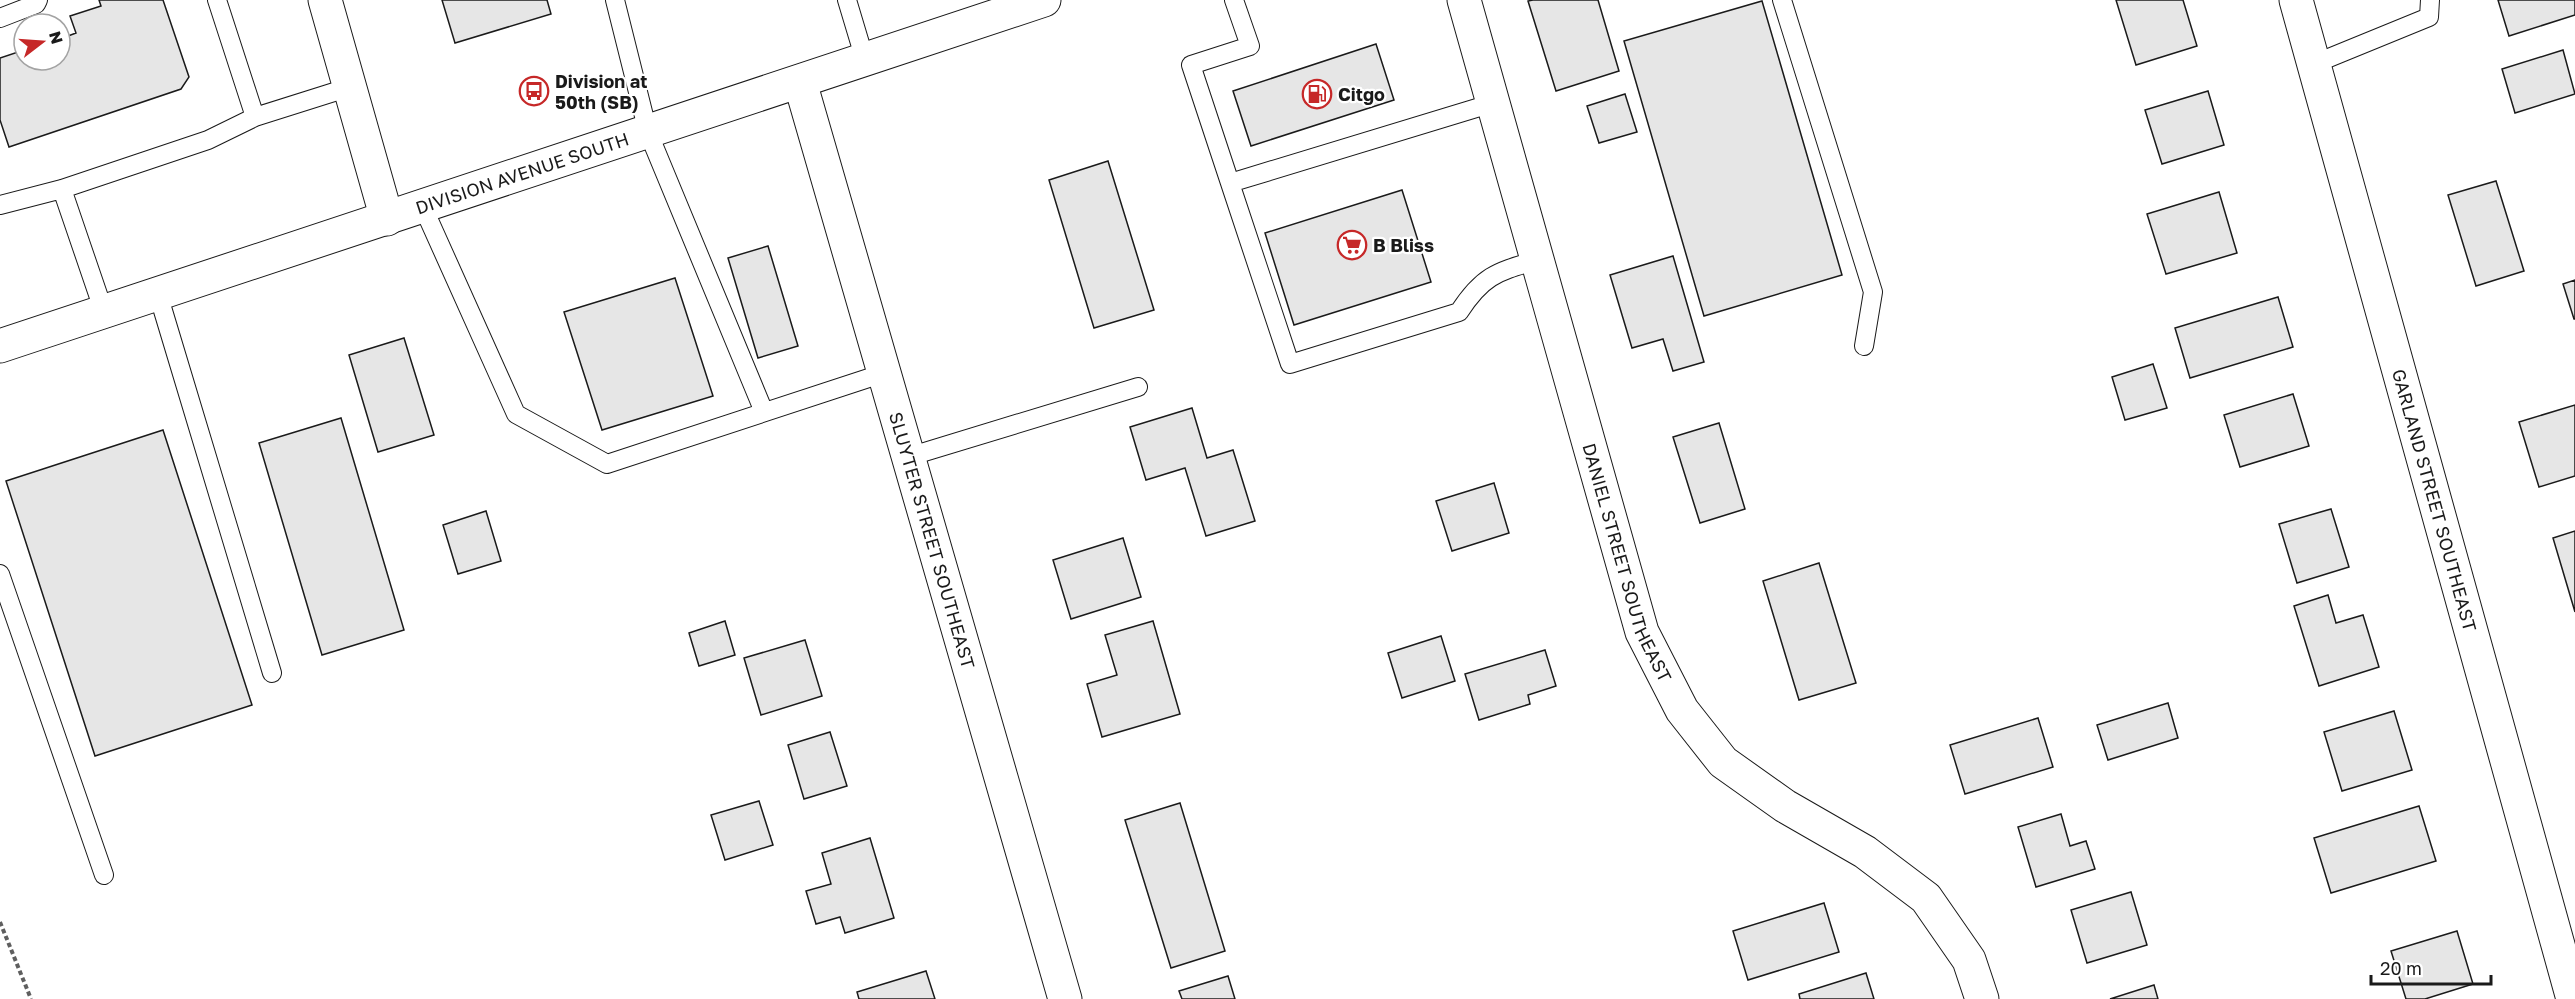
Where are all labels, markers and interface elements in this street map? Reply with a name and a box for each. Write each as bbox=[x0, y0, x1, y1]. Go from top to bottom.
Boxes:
north arrow bbox=[12, 12, 72, 72]
text: N bbox=[45, 29, 68, 46]
place label: Division at 50th (SB) bbox=[555, 70, 647, 113]
bus stop icon: Division at 50th (SB) bbox=[518, 75, 550, 107]
fuel station icon: Citgo bbox=[1301, 78, 1333, 110]
place label: Citgo bbox=[1338, 83, 1385, 105]
street label: DIVISION AVENUE SOUTH bbox=[413, 127, 632, 219]
supermarket icon: B Bliss bbox=[1336, 229, 1368, 261]
place label: B Bliss bbox=[1373, 234, 1434, 256]
street label: GARLAND STREET SOUTHEAST bbox=[2388, 367, 2482, 634]
street label: SLUYTER STREET SOUTHEAST bbox=[885, 409, 980, 671]
street label: DANIEL STREET SOUTHEAST bbox=[1578, 441, 1677, 686]
scale bar bbox=[2371, 948, 2491, 986]
text: 20 m bbox=[2380, 957, 2422, 979]

